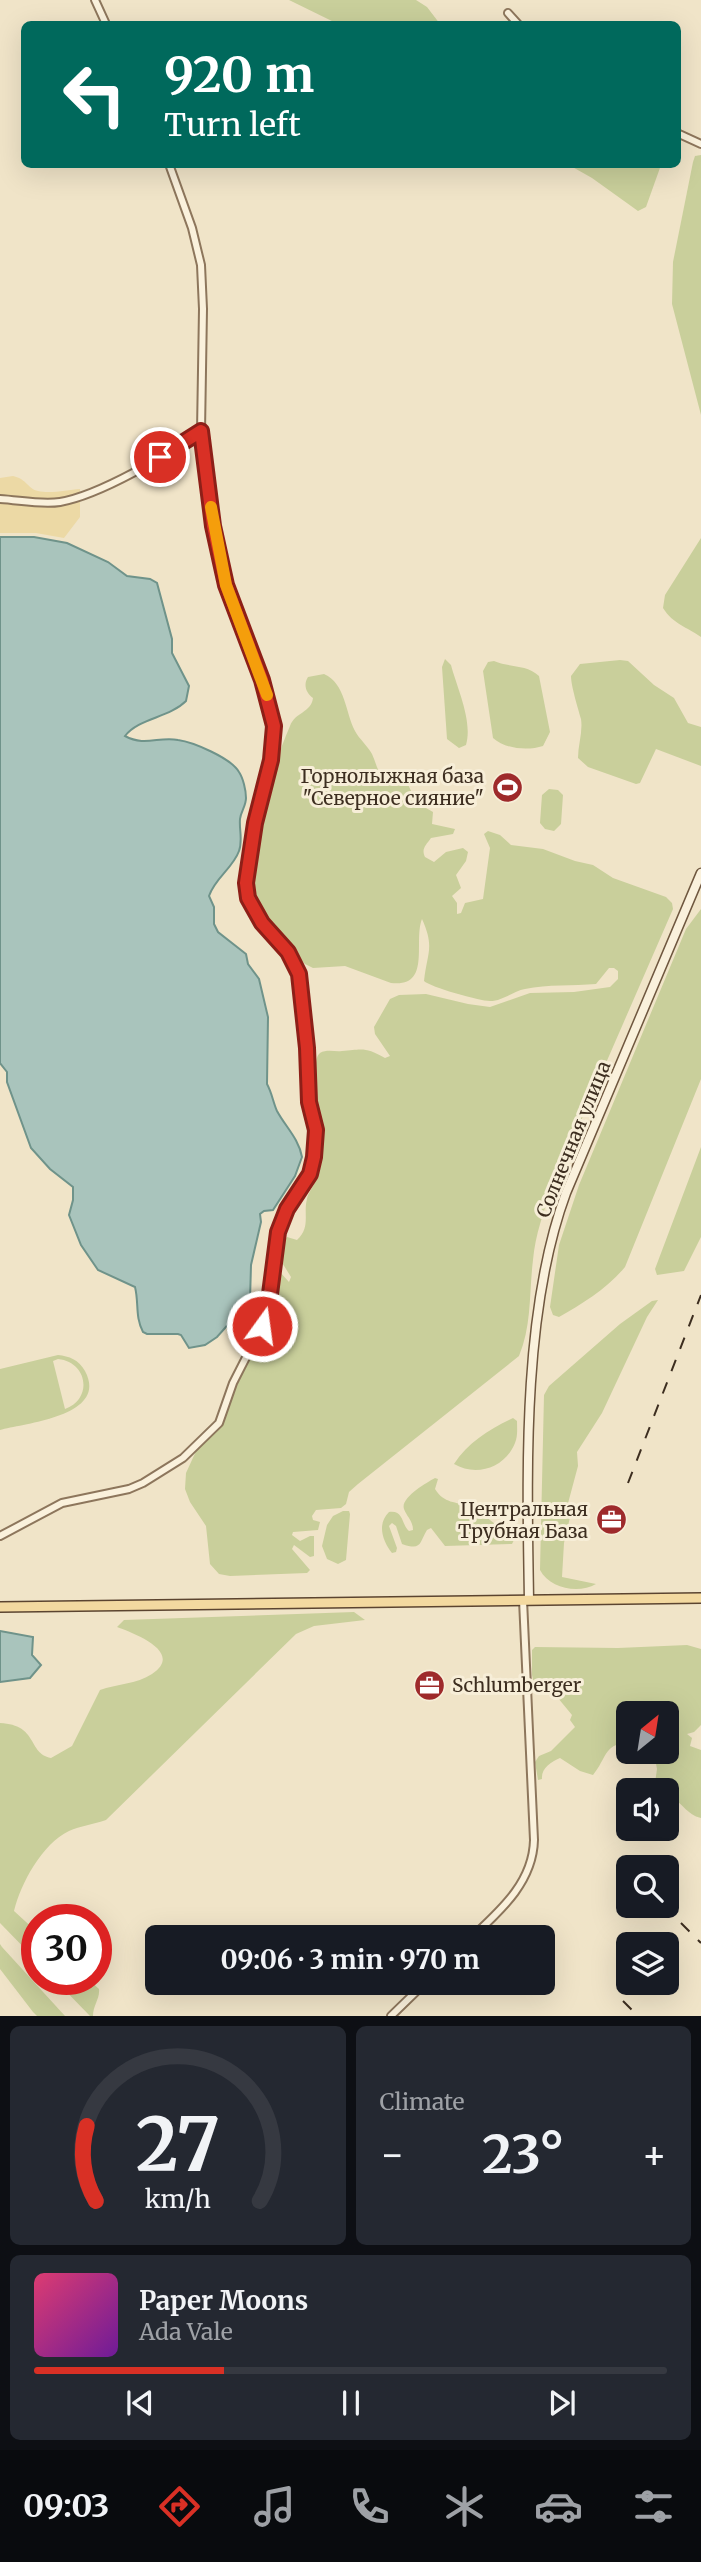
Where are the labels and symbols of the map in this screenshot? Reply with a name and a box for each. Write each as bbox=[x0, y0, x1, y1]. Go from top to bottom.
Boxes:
pin bbox=[130, 427, 190, 487]
place label: Горнолыжная база "Северное сияние" bbox=[300, 764, 484, 810]
sports icon: Горнолыжная база "Северное сияние" bbox=[490, 770, 524, 804]
street label: Солнечная улица bbox=[531, 1057, 615, 1221]
position arrow bbox=[225, 1289, 299, 1363]
place label: Центральная Трубная База bbox=[458, 1497, 588, 1543]
office icon: Центральная Трубная База bbox=[594, 1503, 628, 1537]
office icon: Schlumberger bbox=[412, 1668, 446, 1702]
place label: Schlumberger bbox=[452, 1673, 582, 1697]
north arrow bbox=[616, 1701, 679, 1764]
speed limit sign: 30 bbox=[21, 1904, 112, 1995]

